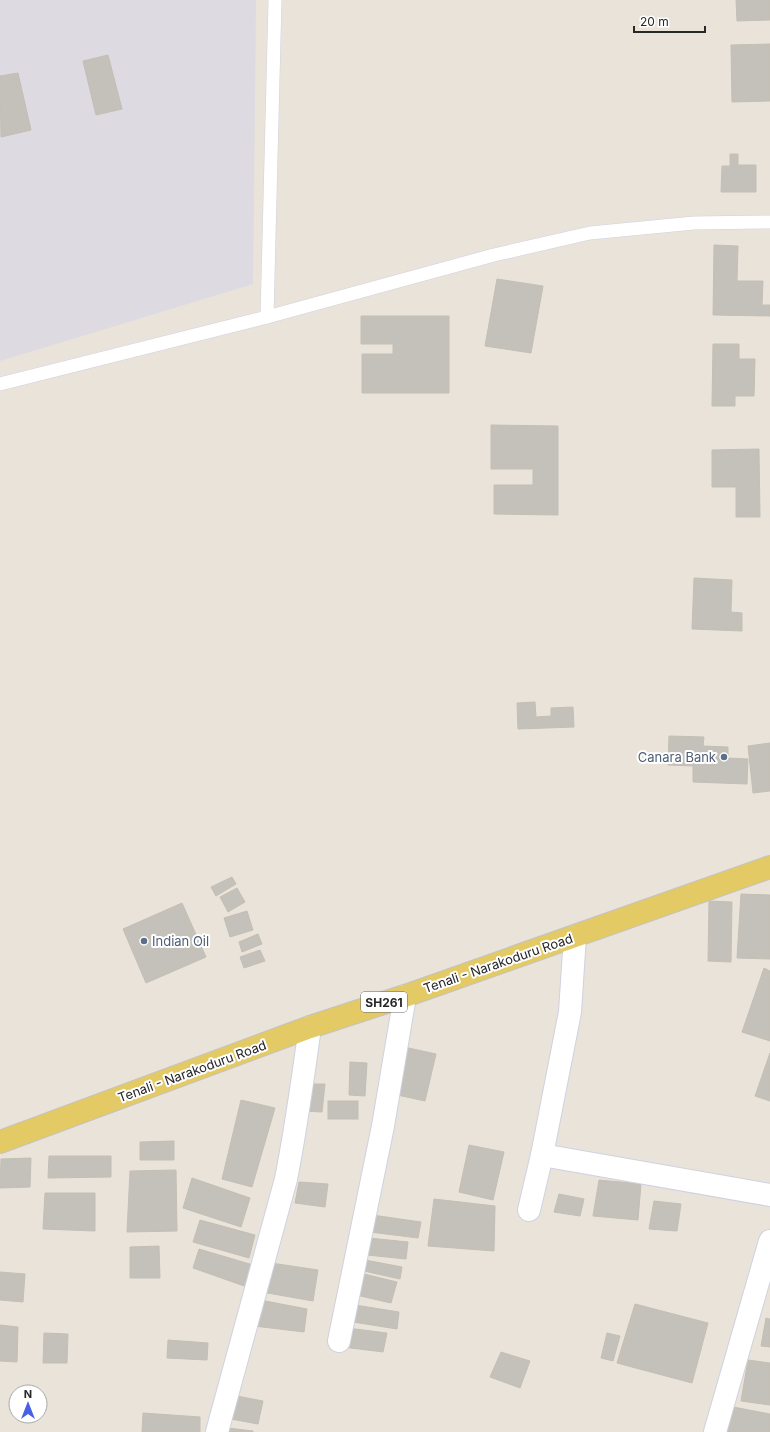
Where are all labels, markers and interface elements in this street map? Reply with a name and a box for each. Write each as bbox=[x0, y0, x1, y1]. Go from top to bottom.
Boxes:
scale bar bbox=[634, 8, 705, 34]
text: 20 m bbox=[640, 14, 669, 29]
place label: Canara Bank bbox=[638, 749, 716, 765]
marker: Canara Bank bbox=[719, 752, 729, 762]
street label: Tenali - Narakoduru Road bbox=[421, 930, 575, 996]
place label: Indian Oil bbox=[152, 933, 209, 949]
marker: Indian Oil bbox=[139, 936, 149, 946]
road number: SH261 bbox=[361, 992, 407, 1012]
street label: Tenali - Narakoduru Road bbox=[116, 1037, 268, 1105]
north arrow bbox=[8, 1384, 48, 1424]
text: N bbox=[24, 1387, 32, 1401]

